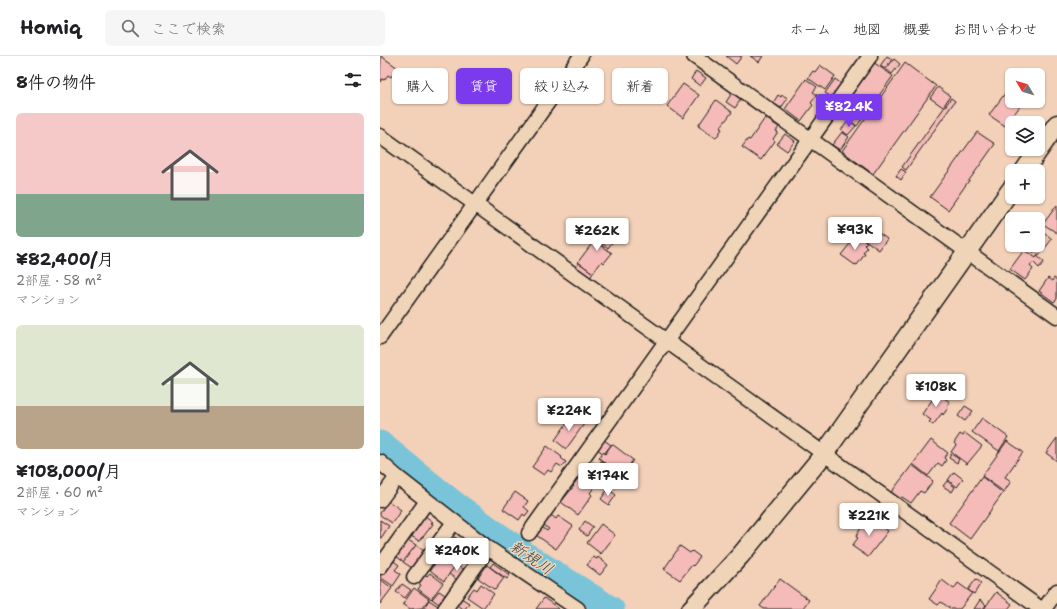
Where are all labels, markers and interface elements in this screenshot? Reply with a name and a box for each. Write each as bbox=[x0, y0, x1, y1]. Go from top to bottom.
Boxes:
search box bbox=[105, 10, 385, 46]
text: Homiq bbox=[20, 15, 81, 40]
icon: search bbox=[119, 17, 141, 39]
text: ここで検索 bbox=[151, 19, 226, 39]
text: ホーム bbox=[790, 20, 831, 38]
text: 地図 bbox=[853, 20, 881, 38]
text: 概要 bbox=[903, 20, 931, 38]
text: お問い合わせ bbox=[953, 20, 1037, 38]
chip: 購入 bbox=[392, 68, 448, 104]
chip: 賃貸 bbox=[456, 68, 512, 104]
chip: 絞り込み bbox=[520, 68, 604, 104]
chip: 新着 bbox=[612, 68, 668, 104]
north arrow bbox=[1005, 68, 1045, 108]
map controls bbox=[1005, 68, 1045, 252]
icon: filters bbox=[342, 69, 364, 91]
text: 8件の物件 bbox=[16, 71, 96, 93]
pin: ¥82.4K bbox=[816, 94, 882, 128]
text: ¥82.4K bbox=[825, 98, 873, 115]
button: layers bbox=[1005, 116, 1045, 156]
icon: home bbox=[154, 139, 226, 211]
button: + bbox=[1005, 164, 1045, 204]
button: − bbox=[1005, 212, 1045, 252]
pin: ¥93K bbox=[831, 217, 879, 251]
pin: ¥262K bbox=[569, 218, 625, 252]
text: ¥93K bbox=[837, 221, 873, 238]
text: ¥262K bbox=[575, 222, 619, 239]
text: ¥82,400/月 bbox=[16, 248, 114, 270]
text: 2部屋 · 58 m² bbox=[16, 272, 102, 289]
text: マンション bbox=[16, 291, 80, 308]
icon: home bbox=[154, 351, 226, 423]
pin: ¥108K bbox=[908, 374, 964, 408]
text: ¥108K bbox=[915, 378, 957, 395]
pin: ¥224K bbox=[541, 398, 597, 432]
text: ¥224K bbox=[547, 402, 591, 419]
text: ¥108,000/月 bbox=[16, 460, 121, 482]
pin: ¥174K bbox=[580, 463, 636, 497]
text: ¥174K bbox=[587, 467, 629, 484]
text: 2部屋 · 60 m² bbox=[16, 484, 103, 501]
text: マンション bbox=[16, 503, 80, 520]
pin: ¥221K bbox=[841, 503, 897, 537]
text: ¥221K bbox=[848, 507, 890, 524]
water label: 新規川 bbox=[506, 535, 557, 580]
pin: ¥240K bbox=[429, 538, 485, 572]
text: ¥240K bbox=[435, 542, 479, 559]

